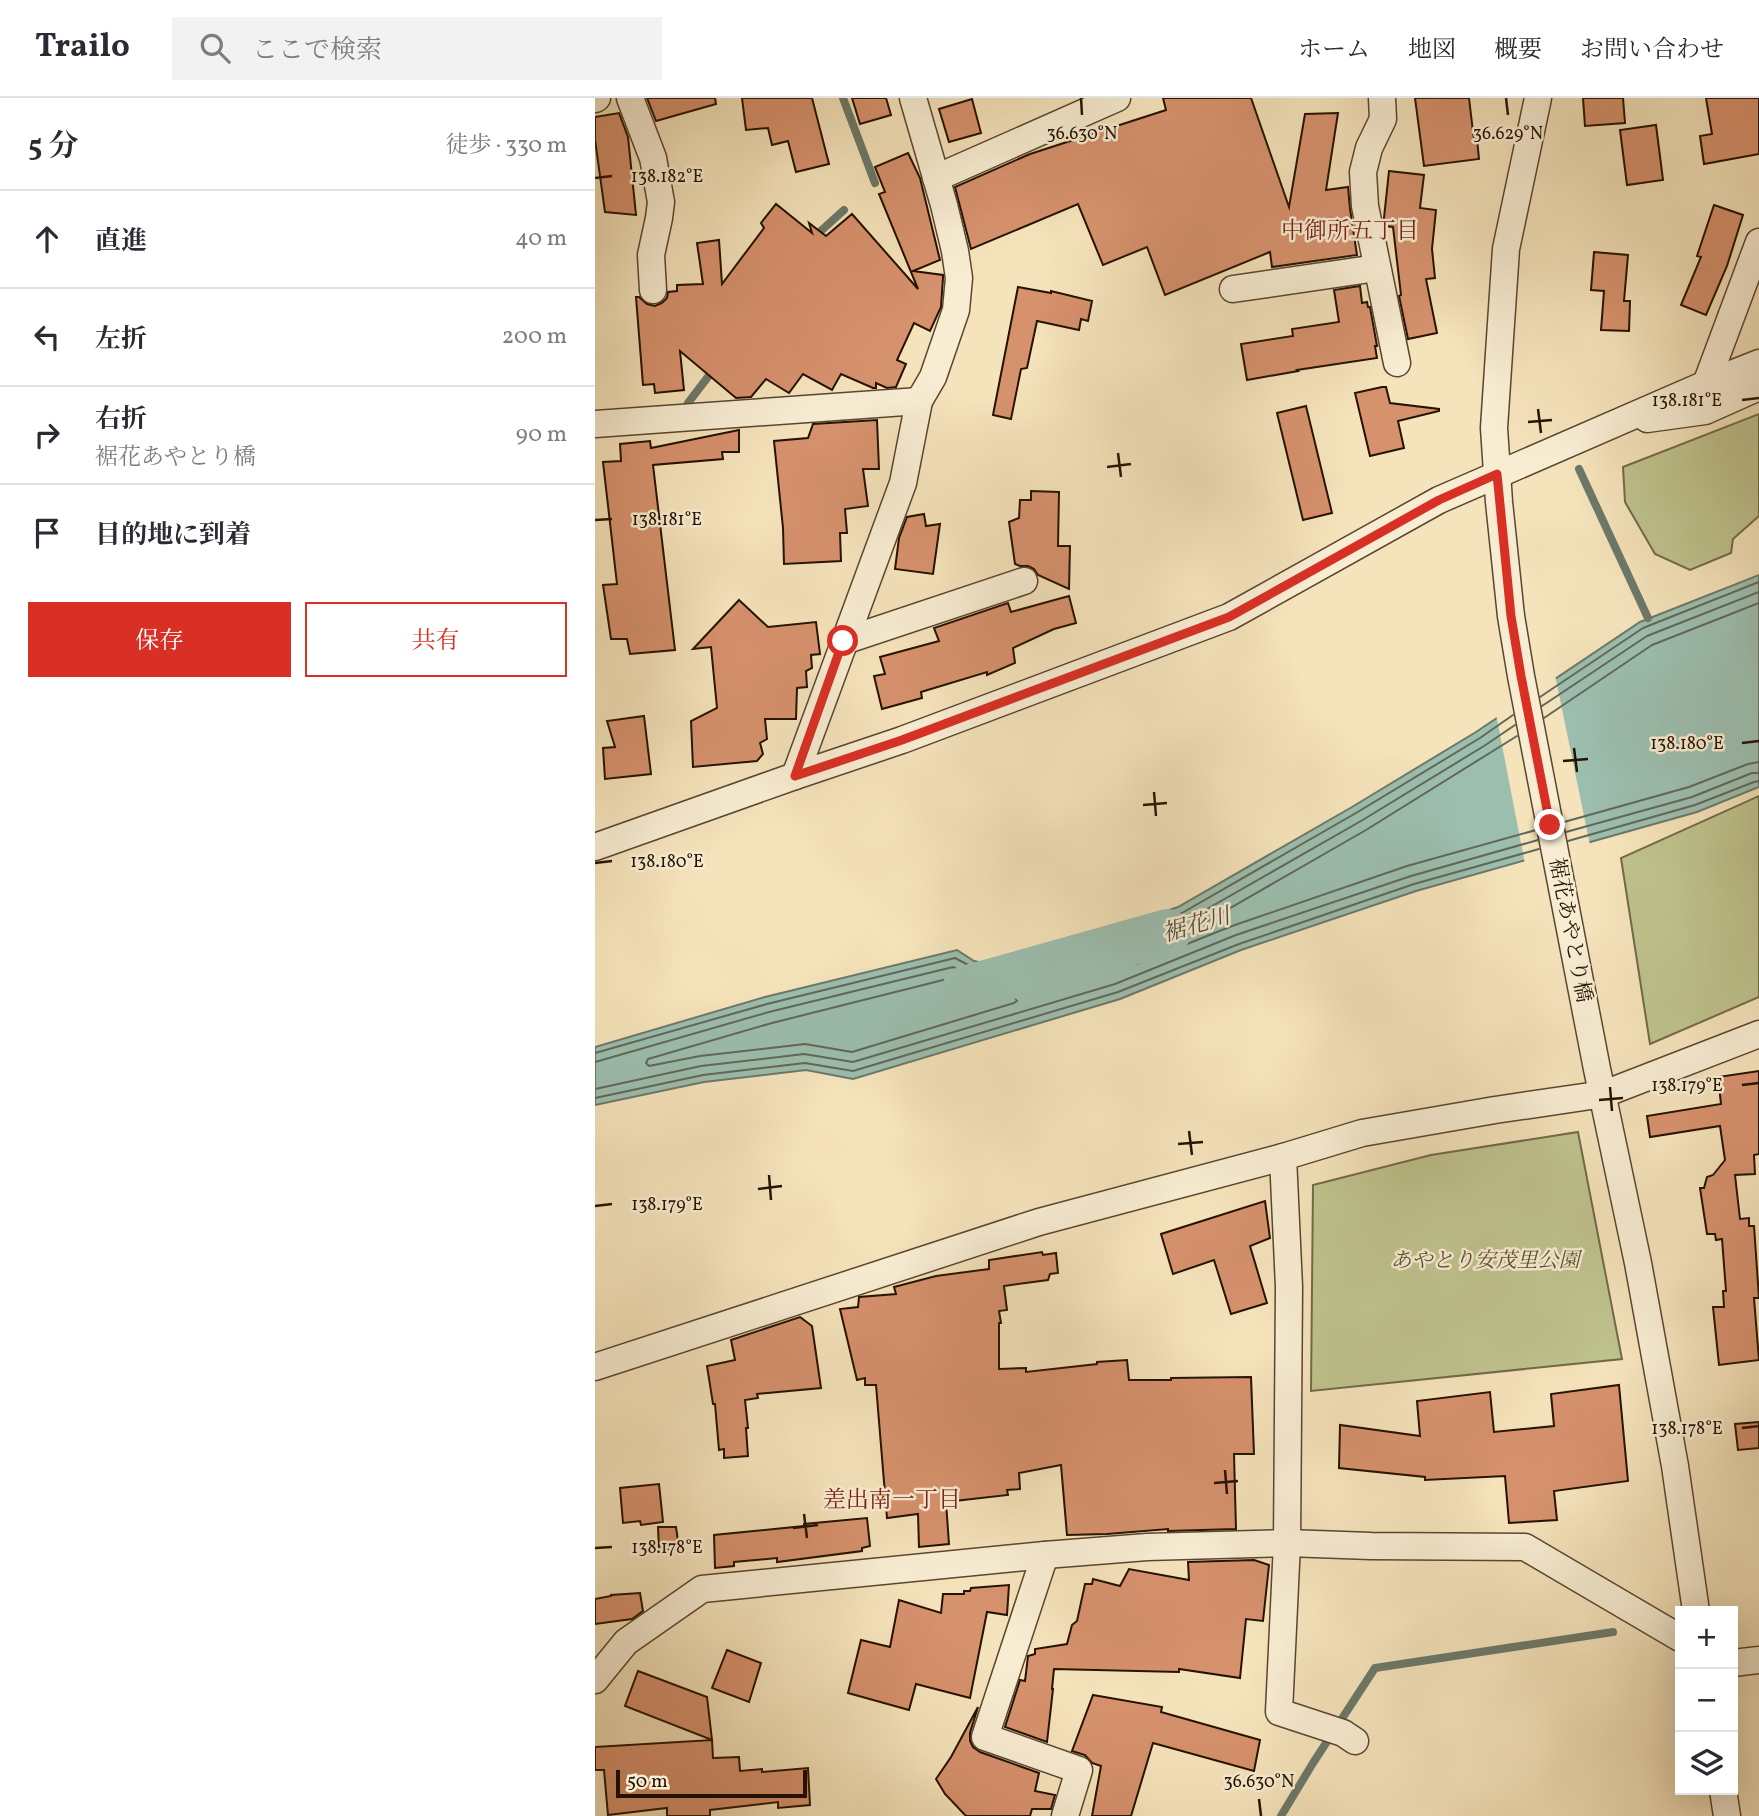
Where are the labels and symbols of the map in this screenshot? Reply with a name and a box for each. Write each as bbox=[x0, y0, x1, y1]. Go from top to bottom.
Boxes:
text: 36.630°N bbox=[1047, 122, 1117, 147]
text: 36.629°N bbox=[1473, 122, 1543, 147]
text: 138.182°E bbox=[631, 165, 703, 190]
district label: 中御所五丁目 bbox=[1281, 216, 1419, 248]
text: 138.181°E bbox=[1652, 389, 1722, 414]
text: 138.181°E bbox=[632, 508, 702, 533]
route start bbox=[827, 625, 858, 656]
text: 138.180°E bbox=[1650, 732, 1724, 757]
route end bbox=[1534, 809, 1565, 840]
text: 138.180°E bbox=[630, 850, 704, 875]
street label: 裾花あやとり橋 bbox=[1541, 855, 1598, 1005]
water label: 裾花川 bbox=[1159, 900, 1237, 951]
text: 138.179°E bbox=[1651, 1074, 1723, 1099]
text: 138.179°E bbox=[631, 1193, 703, 1218]
park label: あやとり安茂里公園 bbox=[1391, 1247, 1582, 1276]
text: 138.178°E bbox=[1651, 1417, 1723, 1442]
district label: 差出南一丁目 bbox=[823, 1485, 961, 1517]
text: 138.178°E bbox=[631, 1536, 703, 1561]
scale bar bbox=[616, 1767, 807, 1799]
text: 36.630°N bbox=[1224, 1770, 1294, 1795]

